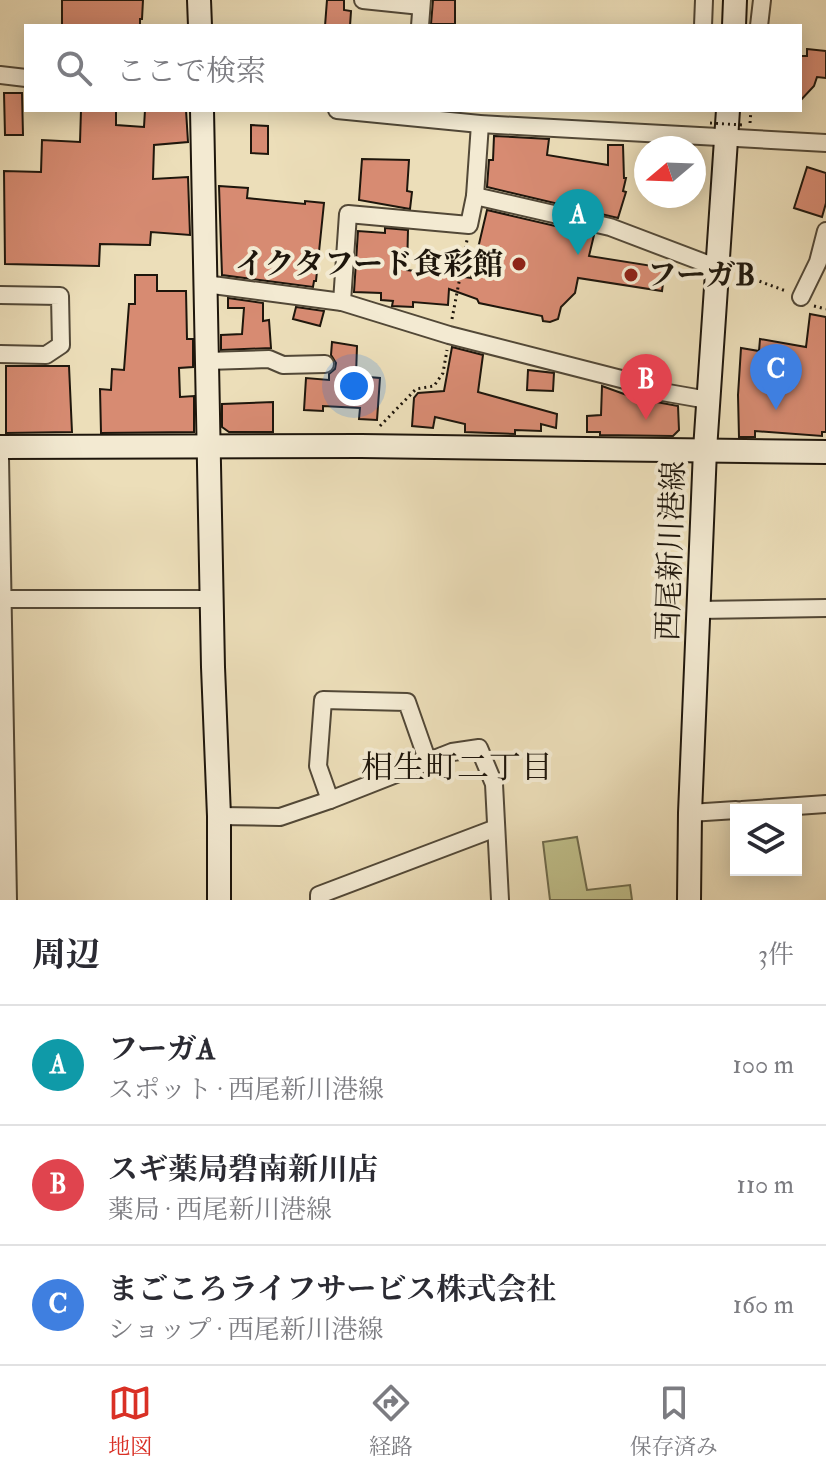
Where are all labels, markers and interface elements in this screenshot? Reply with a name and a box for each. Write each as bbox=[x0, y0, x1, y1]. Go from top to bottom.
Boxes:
search box bbox=[24, 24, 802, 112]
icon: search bbox=[52, 46, 96, 90]
text: ここで検索 bbox=[116, 53, 266, 90]
north arrow bbox=[634, 136, 706, 208]
pin: A bbox=[552, 189, 604, 255]
place label: イクタフード食彩館 bbox=[235, 246, 503, 283]
marker: イクタフード食彩館 bbox=[510, 255, 528, 273]
place label: フーガB bbox=[647, 257, 755, 294]
marker: フーガB bbox=[622, 266, 640, 284]
pin: C bbox=[750, 344, 802, 410]
pin: B bbox=[620, 354, 672, 420]
your location bbox=[334, 366, 374, 406]
street label: 西尾新川港線 bbox=[649, 460, 693, 642]
district label: 相生町二丁目 bbox=[361, 748, 553, 788]
map controls bbox=[730, 804, 802, 876]
button: layers bbox=[730, 804, 802, 876]
text: 周辺 bbox=[32, 934, 100, 977]
text: 3件 bbox=[758, 939, 794, 971]
text: フーガA bbox=[108, 1031, 216, 1068]
text: A bbox=[50, 1049, 66, 1081]
text: 100 m bbox=[733, 1049, 794, 1081]
text: スポット · 西尾新川港線 bbox=[108, 1074, 384, 1106]
text: スギ薬局碧南新川店 bbox=[108, 1151, 378, 1188]
text: B bbox=[49, 1169, 67, 1201]
text: 110 m bbox=[737, 1169, 794, 1201]
text: 薬局 · 西尾新川港線 bbox=[108, 1194, 332, 1226]
text: まごころライフサービス株式会社 bbox=[108, 1271, 556, 1308]
text: C bbox=[48, 1289, 68, 1321]
text: 160 m bbox=[733, 1289, 794, 1321]
text: ショップ · 西尾新川港線 bbox=[108, 1314, 384, 1346]
tab: 地図 bbox=[108, 1381, 152, 1461]
tab: 経路 bbox=[369, 1381, 413, 1461]
tab: 保存済み bbox=[630, 1381, 718, 1461]

